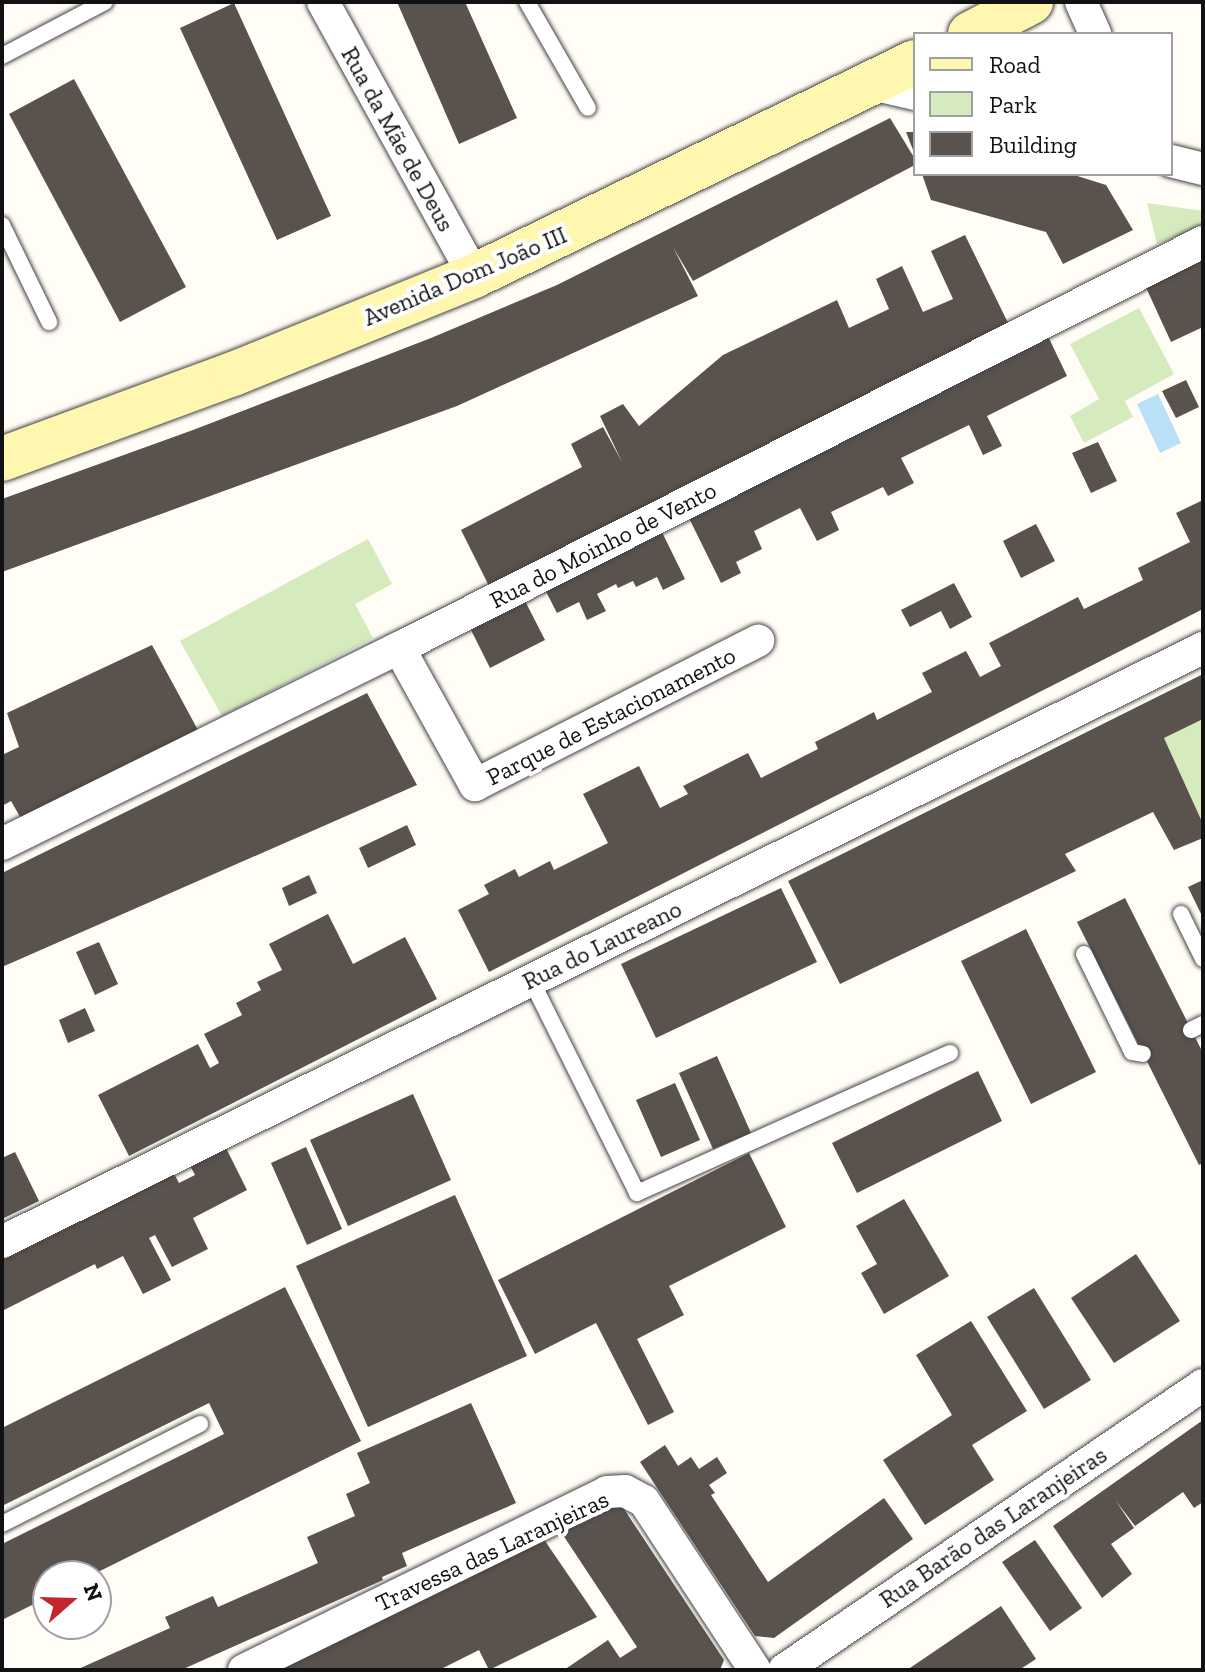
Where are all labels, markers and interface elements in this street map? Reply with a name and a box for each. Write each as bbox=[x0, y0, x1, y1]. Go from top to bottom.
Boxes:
legend bbox=[913, 32, 1173, 176]
street label: Rua da Mãe de Deus bbox=[335, 42, 461, 236]
text: Road bbox=[989, 50, 1041, 79]
text: Park bbox=[989, 90, 1037, 119]
text: Building bbox=[989, 130, 1077, 159]
street label: Avenida Dom João III bbox=[359, 220, 571, 332]
street label: Rua do Moinho de Vento bbox=[485, 475, 721, 615]
street label: Parque de Estacionamento bbox=[482, 641, 740, 791]
street label: Rua do Laureano bbox=[518, 894, 686, 996]
street label: Rua Barão das Laranjeiras bbox=[874, 1440, 1112, 1614]
street label: Travessa das Laranjeiras bbox=[371, 1484, 613, 1618]
north arrow bbox=[32, 1560, 112, 1640]
text: N bbox=[78, 1580, 109, 1605]

